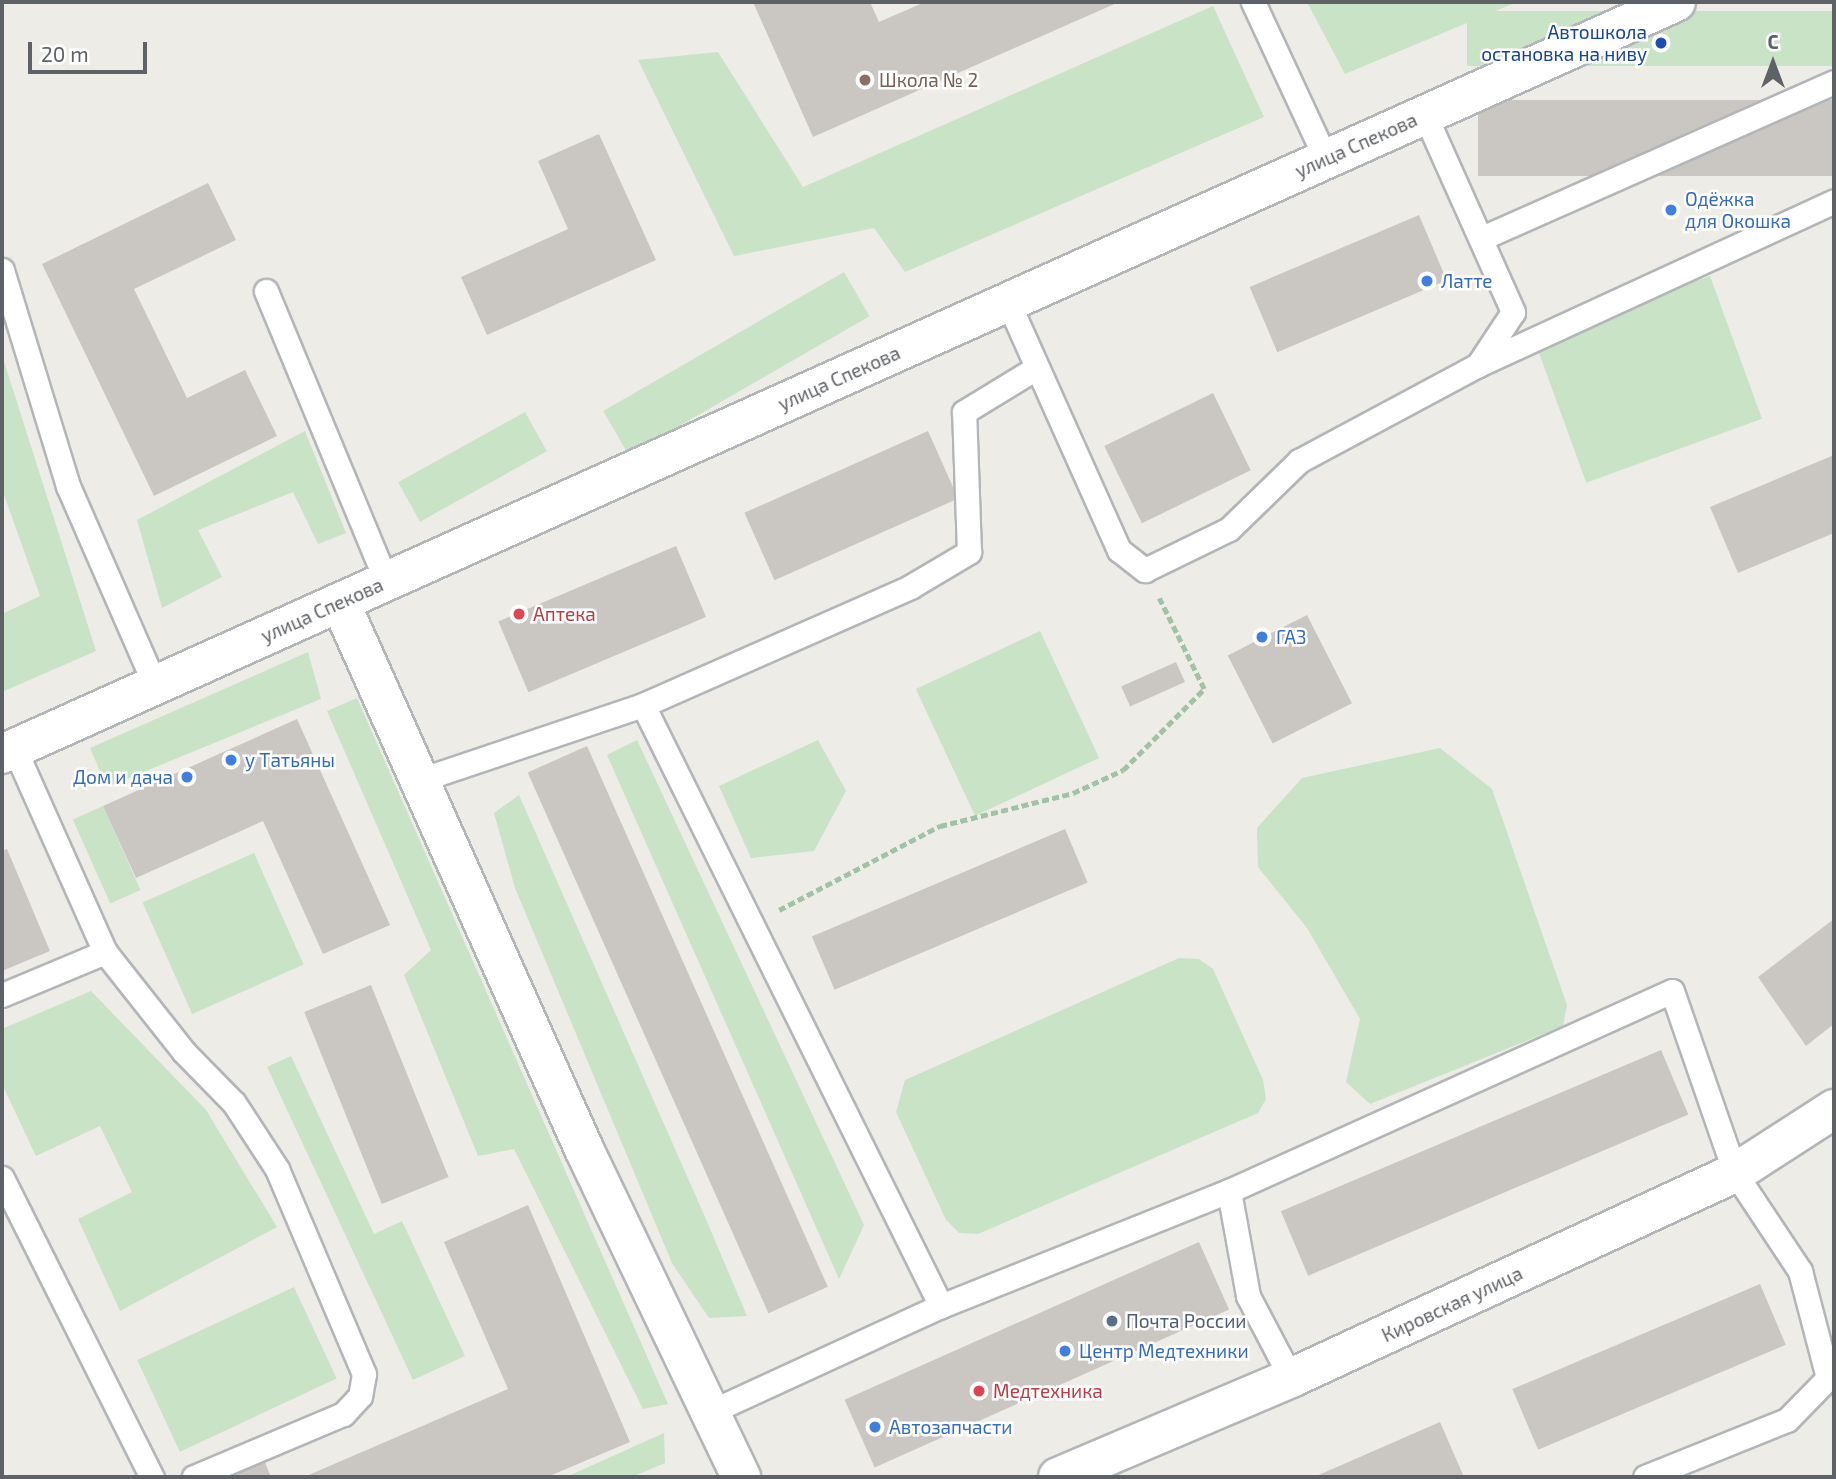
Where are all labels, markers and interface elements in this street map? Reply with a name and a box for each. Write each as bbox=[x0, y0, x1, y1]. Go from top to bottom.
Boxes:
place label: Автошкола остановка на ниву bbox=[1481, 21, 1647, 65]
scale bar bbox=[32, 28, 150, 72]
north arrow bbox=[1738, 28, 1808, 98]
text: С bbox=[1767, 30, 1779, 53]
marker: Автошкола остановка на ниву bbox=[1653, 35, 1669, 51]
text: 20 m bbox=[41, 41, 89, 66]
place label: Школа № 2 bbox=[879, 69, 978, 91]
marker: Школа № 2 bbox=[857, 72, 873, 88]
street label: улица Спекова bbox=[1291, 108, 1421, 182]
place label: Одёжка для Окошка bbox=[1685, 188, 1791, 232]
marker: Одёжка для Окошка bbox=[1663, 202, 1679, 218]
place label: Латте bbox=[1441, 270, 1493, 292]
marker: Латте bbox=[1419, 273, 1435, 289]
street label: улица Спекова bbox=[774, 341, 904, 415]
street label: улица Спекова bbox=[257, 573, 387, 647]
place label: Аптека bbox=[533, 603, 596, 625]
marker: Аптека bbox=[511, 606, 527, 622]
place label: ГАЗ bbox=[1276, 626, 1307, 648]
marker: ГАЗ bbox=[1254, 629, 1270, 645]
place label: у Татьяны bbox=[245, 749, 335, 771]
marker: у Татьяны bbox=[223, 752, 239, 768]
place label: Дом и дача bbox=[73, 766, 173, 788]
marker: Дом и дача bbox=[179, 769, 195, 785]
street label: Кировская улица bbox=[1378, 1261, 1526, 1347]
place label: Почта России bbox=[1126, 1310, 1247, 1332]
marker: Почта России bbox=[1104, 1313, 1120, 1329]
place label: Центр Медтехники bbox=[1079, 1340, 1249, 1362]
marker: Центр Медтехники bbox=[1057, 1343, 1073, 1359]
place label: Медтехника bbox=[993, 1380, 1103, 1402]
marker: Медтехника bbox=[971, 1383, 987, 1399]
place label: Автозапчасти bbox=[889, 1416, 1012, 1438]
marker: Автозапчасти bbox=[867, 1419, 883, 1435]

